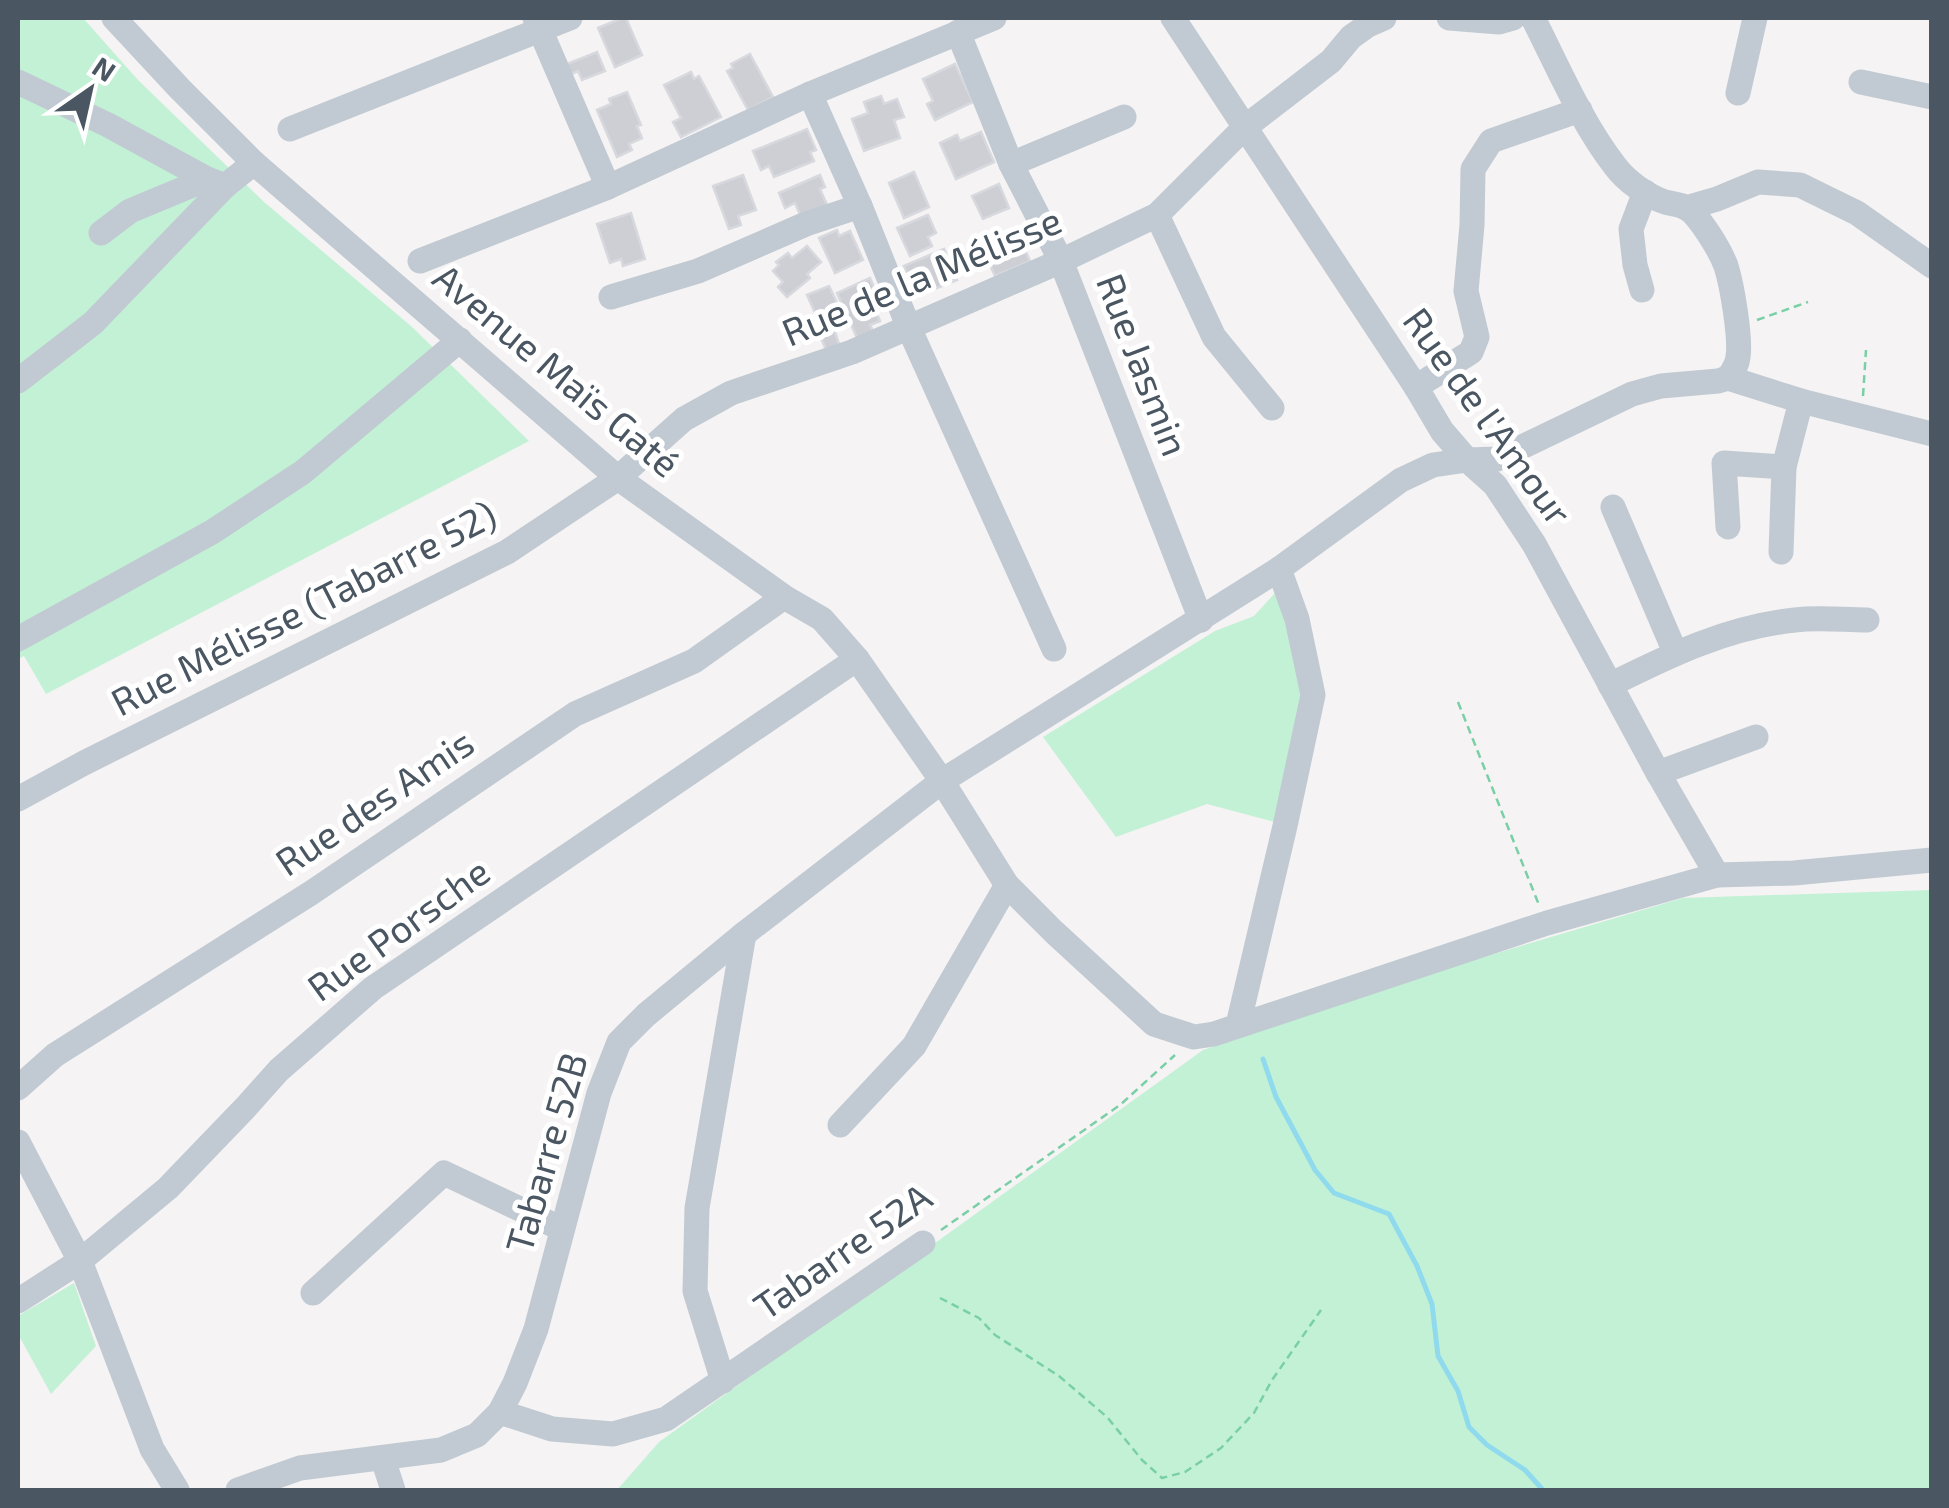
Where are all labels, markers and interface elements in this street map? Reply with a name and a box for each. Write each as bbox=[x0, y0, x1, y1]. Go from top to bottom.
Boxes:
north arrow bbox=[40, 40, 140, 140]
text: N bbox=[87, 49, 122, 88]
street label: Rue de la Mélisse bbox=[775, 196, 1068, 355]
street label: Avenue Maïs Gaté bbox=[425, 253, 690, 486]
street label: Rue Jasmin bbox=[1088, 267, 1200, 462]
street label: Rue de l'Amour bbox=[1394, 298, 1583, 533]
street label: Rue Mélisse (Tabarre 52) bbox=[103, 490, 503, 724]
street label: Rue des Amis bbox=[266, 718, 482, 884]
street label: Rue Porsche bbox=[298, 847, 498, 1010]
street label: Tabarre 52B bbox=[495, 1047, 596, 1258]
street label: Tabarre 52A bbox=[744, 1172, 940, 1328]

